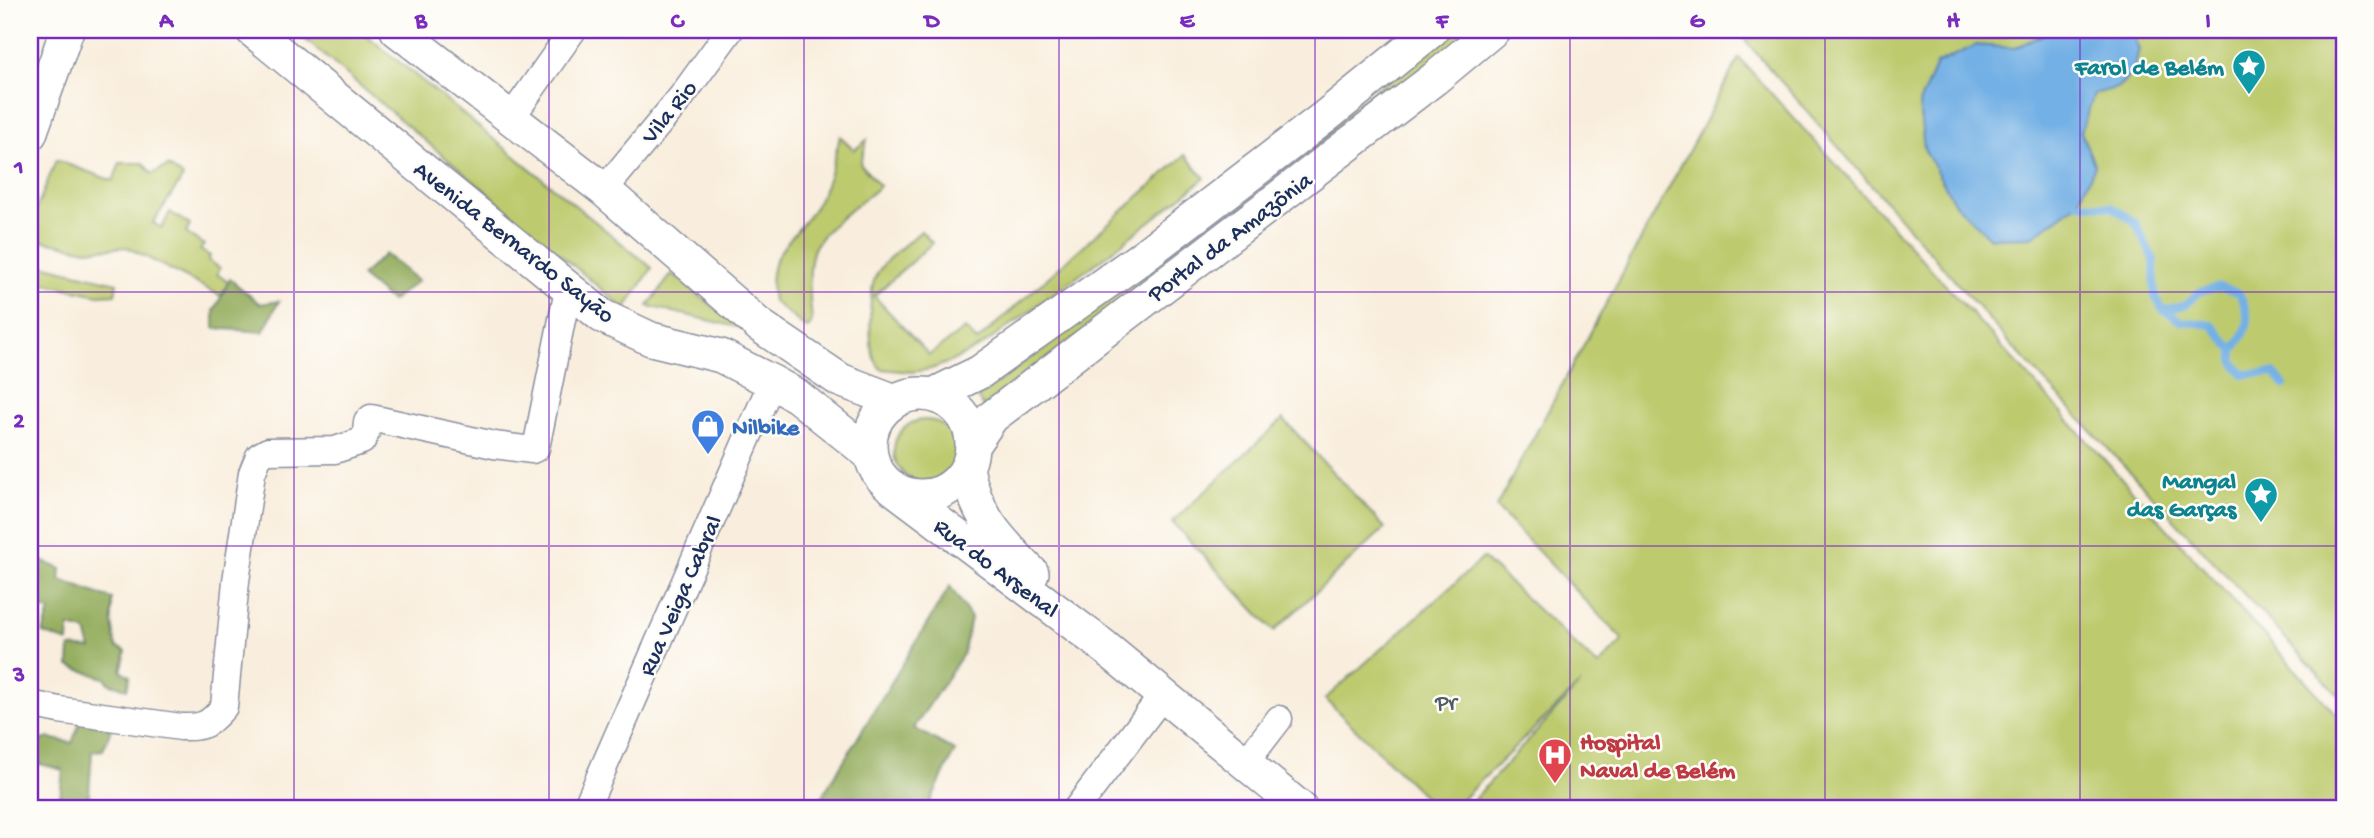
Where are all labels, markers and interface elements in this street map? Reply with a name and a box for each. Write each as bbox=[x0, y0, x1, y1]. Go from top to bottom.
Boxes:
text: A bbox=[158, 9, 174, 36]
text: B bbox=[414, 9, 428, 36]
text: C bbox=[671, 9, 686, 36]
text: D bbox=[923, 9, 941, 36]
text: E bbox=[1180, 9, 1196, 36]
text: F bbox=[1435, 9, 1450, 36]
text: G bbox=[1690, 9, 1706, 36]
text: H bbox=[1946, 9, 1960, 36]
text: I bbox=[2205, 9, 2211, 36]
place icon: Farol de Belém bbox=[2230, 47, 2268, 96]
place label: Farol de Belém bbox=[2074, 55, 2224, 84]
street label: Vila Rio bbox=[636, 76, 705, 152]
text: 1 bbox=[13, 155, 24, 182]
street label: Avenida Bernardo Sayão bbox=[406, 156, 619, 331]
street label: Portal da Amazônia bbox=[1142, 167, 1320, 311]
shop icon: Nilbike bbox=[689, 407, 727, 456]
text: 2 bbox=[13, 409, 25, 436]
place label: Nilbike bbox=[732, 415, 801, 444]
place label: Mangal das Garças bbox=[2127, 469, 2237, 526]
place icon: Mangal das Garças bbox=[2242, 475, 2280, 524]
street label: Rua Veiga Cabral bbox=[634, 512, 731, 681]
street label: Rua do Arsenal bbox=[927, 513, 1063, 626]
text: 3 bbox=[12, 663, 25, 690]
park label: Pr bbox=[1434, 690, 1459, 719]
place label: Hospital Naval de Belém bbox=[1580, 730, 1735, 787]
hospital icon: Hospital Naval de Belém bbox=[1536, 736, 1574, 785]

